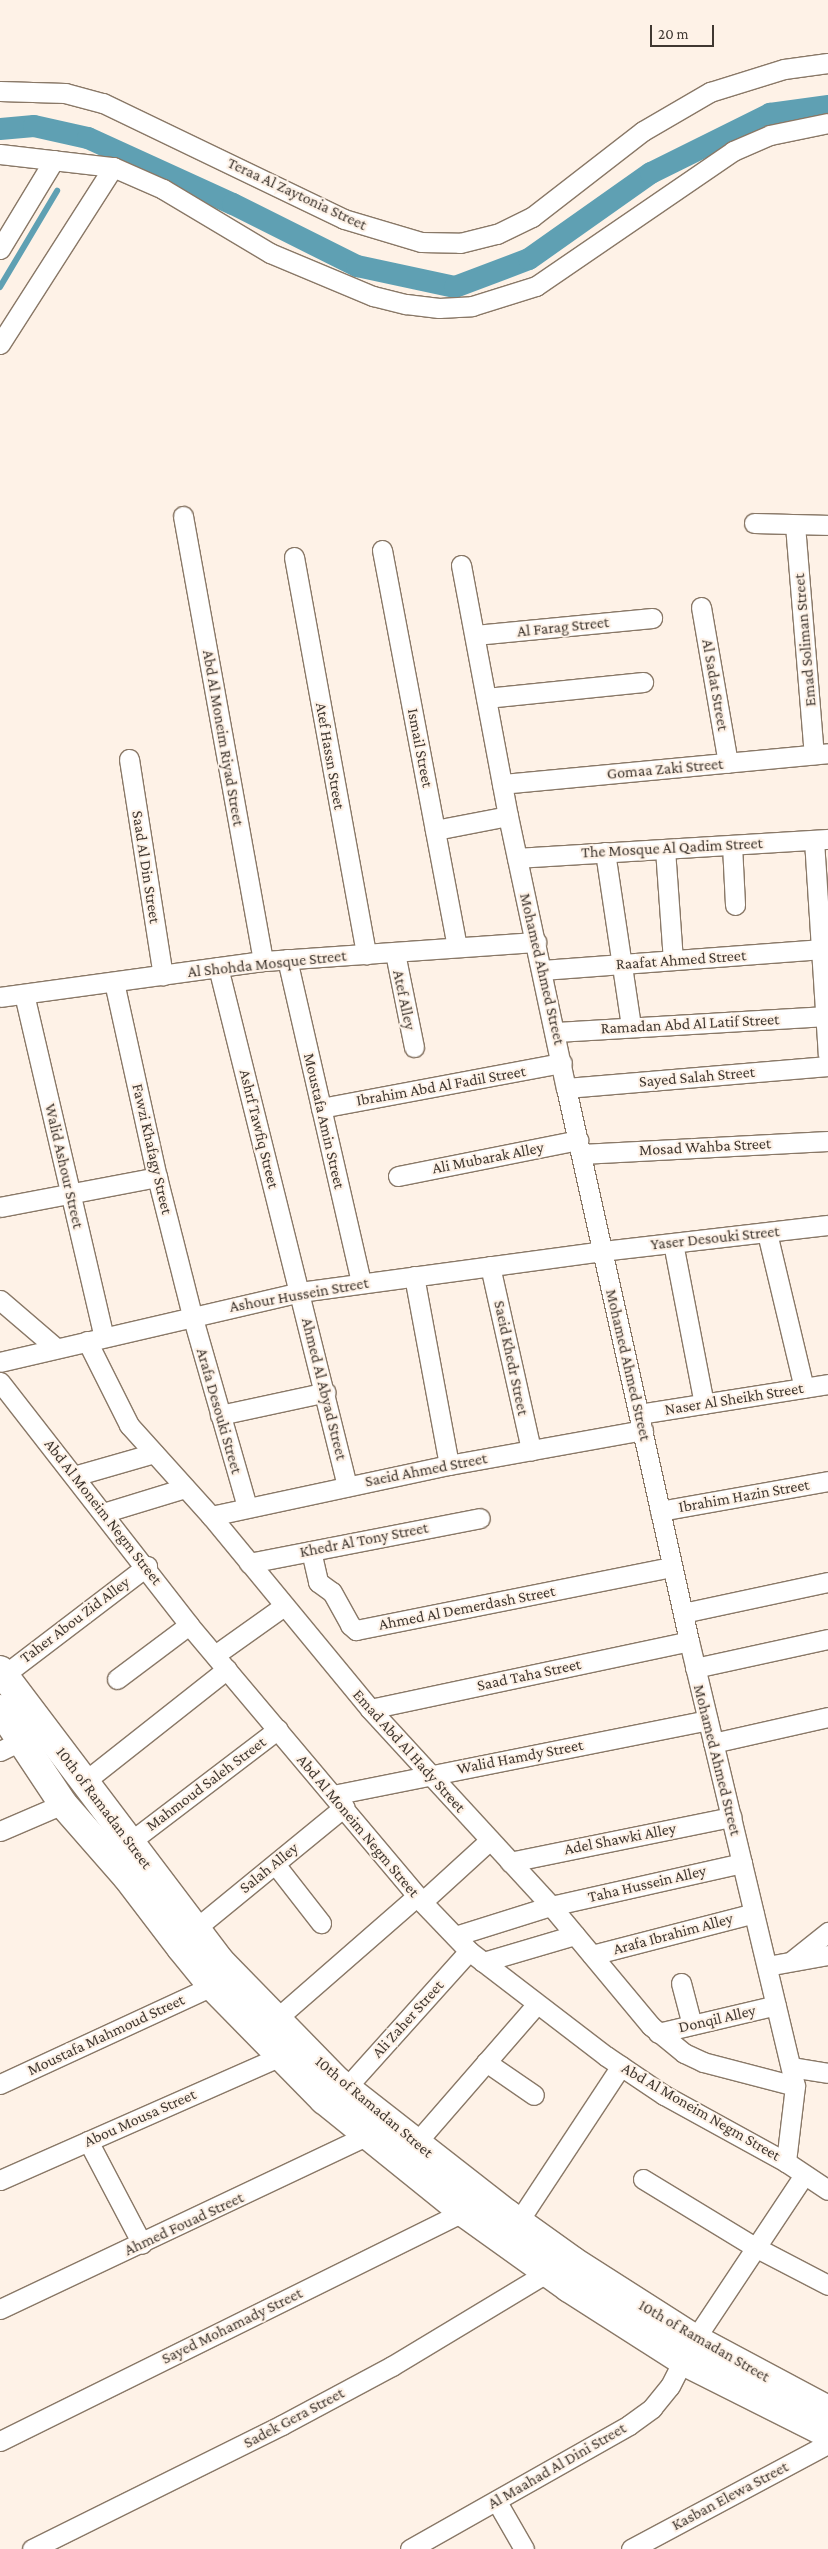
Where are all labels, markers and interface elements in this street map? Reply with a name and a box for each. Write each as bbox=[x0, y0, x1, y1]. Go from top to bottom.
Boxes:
scale bar bbox=[653, 15, 717, 47]
text: 20 m bbox=[658, 26, 689, 42]
street label: Teraa Al Zaytonia Street bbox=[224, 153, 370, 235]
street label: Emad Soliman Street bbox=[790, 573, 820, 707]
street label: Al Farag Street bbox=[516, 613, 610, 641]
street label: Al Sadat Street bbox=[697, 638, 733, 732]
street label: Abd Al Moneim Riyad Street bbox=[198, 648, 248, 828]
street label: Atef Hassn Street bbox=[311, 701, 349, 811]
street label: Ismail Street bbox=[403, 707, 437, 789]
street label: Gomaa Zaki Street bbox=[606, 754, 724, 784]
street label: Saad Al Din Street bbox=[128, 809, 164, 925]
street label: The Mosque Al Qadim Street bbox=[581, 834, 763, 862]
street label: Mohamed Ahmed Street bbox=[515, 891, 569, 1047]
street label: Al Shohda Mosque Street bbox=[187, 946, 347, 982]
street label: Raafat Ahmed Street bbox=[615, 946, 747, 974]
street label: Atef Alley bbox=[388, 968, 420, 1032]
street label: Ramadan Abd Al Latif Street bbox=[600, 1010, 780, 1038]
street label: Moustafa Amin Street bbox=[299, 1051, 349, 1191]
street label: Ibrahim Abd Al Fadil Street bbox=[355, 1062, 527, 1110]
street label: Sayed Salah Street bbox=[638, 1062, 756, 1092]
street label: Ashrf Tawfiq Street bbox=[235, 1068, 283, 1190]
street label: Fawzi Khafagy Street bbox=[128, 1082, 176, 1216]
street label: Walid Ashour Street bbox=[40, 1102, 88, 1230]
street label: Mosad Wahba Street bbox=[638, 1134, 772, 1160]
street label: Ali Mubarak Alley bbox=[431, 1138, 545, 1178]
street label: Yaser Desouki Street bbox=[650, 1222, 780, 1254]
street label: Ashour Hussein Street bbox=[228, 1273, 370, 1317]
street label: Mohamed Ahmed Street bbox=[601, 1287, 655, 1443]
street label: Saeid Khedr Street bbox=[489, 1299, 533, 1417]
street label: Ahmed Al Abyad Street bbox=[297, 1316, 351, 1462]
street label: Arafa Desouki Street bbox=[192, 1346, 246, 1476]
street label: Naser Al Sheikh Street bbox=[663, 1379, 805, 1419]
street label: Abd Al Moneim Negm Street bbox=[40, 1435, 166, 1589]
street label: Saeid Ahmed Street bbox=[363, 1449, 489, 1491]
street label: Ibrahim Hazin Street bbox=[677, 1475, 811, 1517]
street label: Khedr Al Tony Street bbox=[298, 1518, 430, 1562]
street label: Taher Abou Zid Alley bbox=[16, 1573, 134, 1667]
street label: Ahmed Al Demerdash Street bbox=[377, 1581, 557, 1635]
street label: Saad Taha Street bbox=[475, 1655, 583, 1695]
street label: Mohamed Ahmed Street bbox=[689, 1682, 745, 1838]
street label: Emad Abd Al Hady Street bbox=[348, 1685, 470, 1817]
street label: Mahmoud Saleh Street bbox=[142, 1733, 270, 1835]
street label: Walid Hamdy Street bbox=[455, 1735, 585, 1779]
street label: 10th of Ramadan Street bbox=[52, 1743, 156, 1873]
street label: Abd Al Moneim Negm Street bbox=[293, 1751, 423, 1901]
street label: Adel Shawki Alley bbox=[562, 1819, 678, 1859]
street label: Salah Alley bbox=[236, 1839, 302, 1897]
street label: Taha Hussein Alley bbox=[586, 1861, 708, 1907]
street label: Arafa Ibrahim Alley bbox=[611, 1909, 735, 1959]
street label: Ali Zaher Street bbox=[368, 1976, 448, 2062]
street label: Moustafa Mahmoud Street bbox=[24, 1990, 188, 2080]
street label: Donqil Alley bbox=[677, 2001, 757, 2037]
street label: 10th of Ramadan Street bbox=[311, 2052, 437, 2162]
street label: Abd Al Moneim Negm Street bbox=[618, 2059, 784, 2165]
street label: Abou Mousa Street bbox=[81, 2085, 199, 2151]
street label: Ahmed Fouad Street bbox=[121, 2188, 247, 2260]
street label: Sayed Mohamady Street bbox=[158, 2284, 306, 2368]
street label: 10th of Ramadan Street bbox=[635, 2296, 773, 2386]
street label: Sadek Gera Street bbox=[240, 2383, 348, 2453]
street label: Al Maahad Al Dini Street bbox=[485, 2419, 629, 2513]
street label: Kasban Elewa Street bbox=[668, 2457, 792, 2535]

